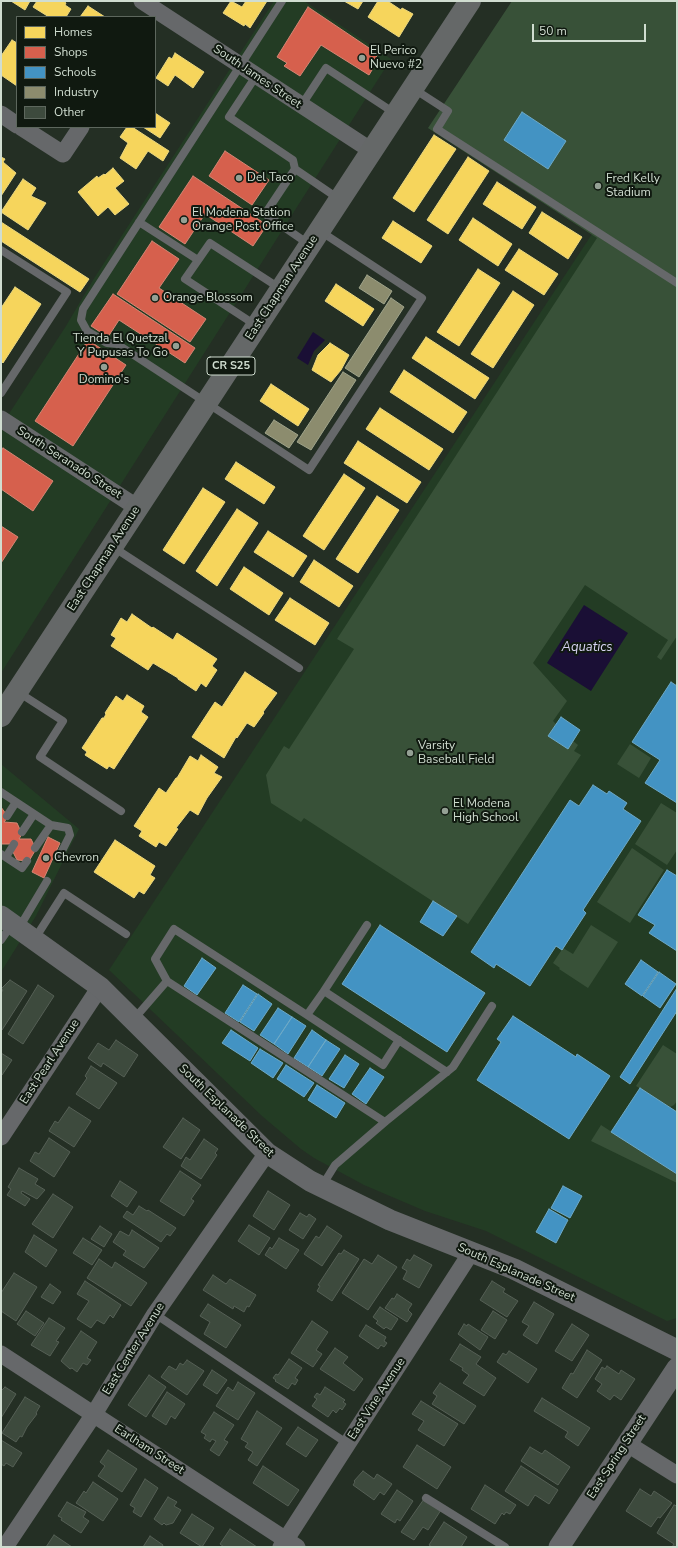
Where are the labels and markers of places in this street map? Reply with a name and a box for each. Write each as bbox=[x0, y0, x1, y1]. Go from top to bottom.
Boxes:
place label: El Perico Nuevo #2 bbox=[370, 44, 422, 72]
marker: El Perico Nuevo #2 bbox=[357, 53, 367, 63]
place label: Del Taco bbox=[247, 171, 294, 185]
place label: Fred Kelly Stadium bbox=[606, 172, 660, 200]
marker: Del Taco bbox=[234, 173, 244, 183]
marker: Fred Kelly Stadium bbox=[593, 181, 603, 191]
place label: El Modena Station Orange Post Office bbox=[192, 206, 294, 234]
marker: El Modena Station Orange Post Office bbox=[179, 215, 189, 225]
place label: Orange Blossom bbox=[163, 291, 253, 305]
marker: Orange Blossom bbox=[150, 293, 160, 303]
place label: Tienda El Quetzal Y Pupusas To Go bbox=[73, 332, 168, 360]
marker: Tienda El Quetzal Y Pupusas To Go bbox=[171, 341, 181, 351]
marker: Domino's bbox=[99, 362, 109, 372]
place label: Domino's bbox=[79, 373, 129, 387]
place label: Varsity Baseball Field bbox=[418, 739, 494, 767]
marker: Varsity Baseball Field bbox=[405, 748, 415, 758]
place label: El Modena High School bbox=[453, 797, 518, 825]
marker: El Modena High School bbox=[440, 806, 450, 816]
place label: Chevron bbox=[54, 851, 99, 865]
marker: Chevron bbox=[41, 853, 51, 863]

